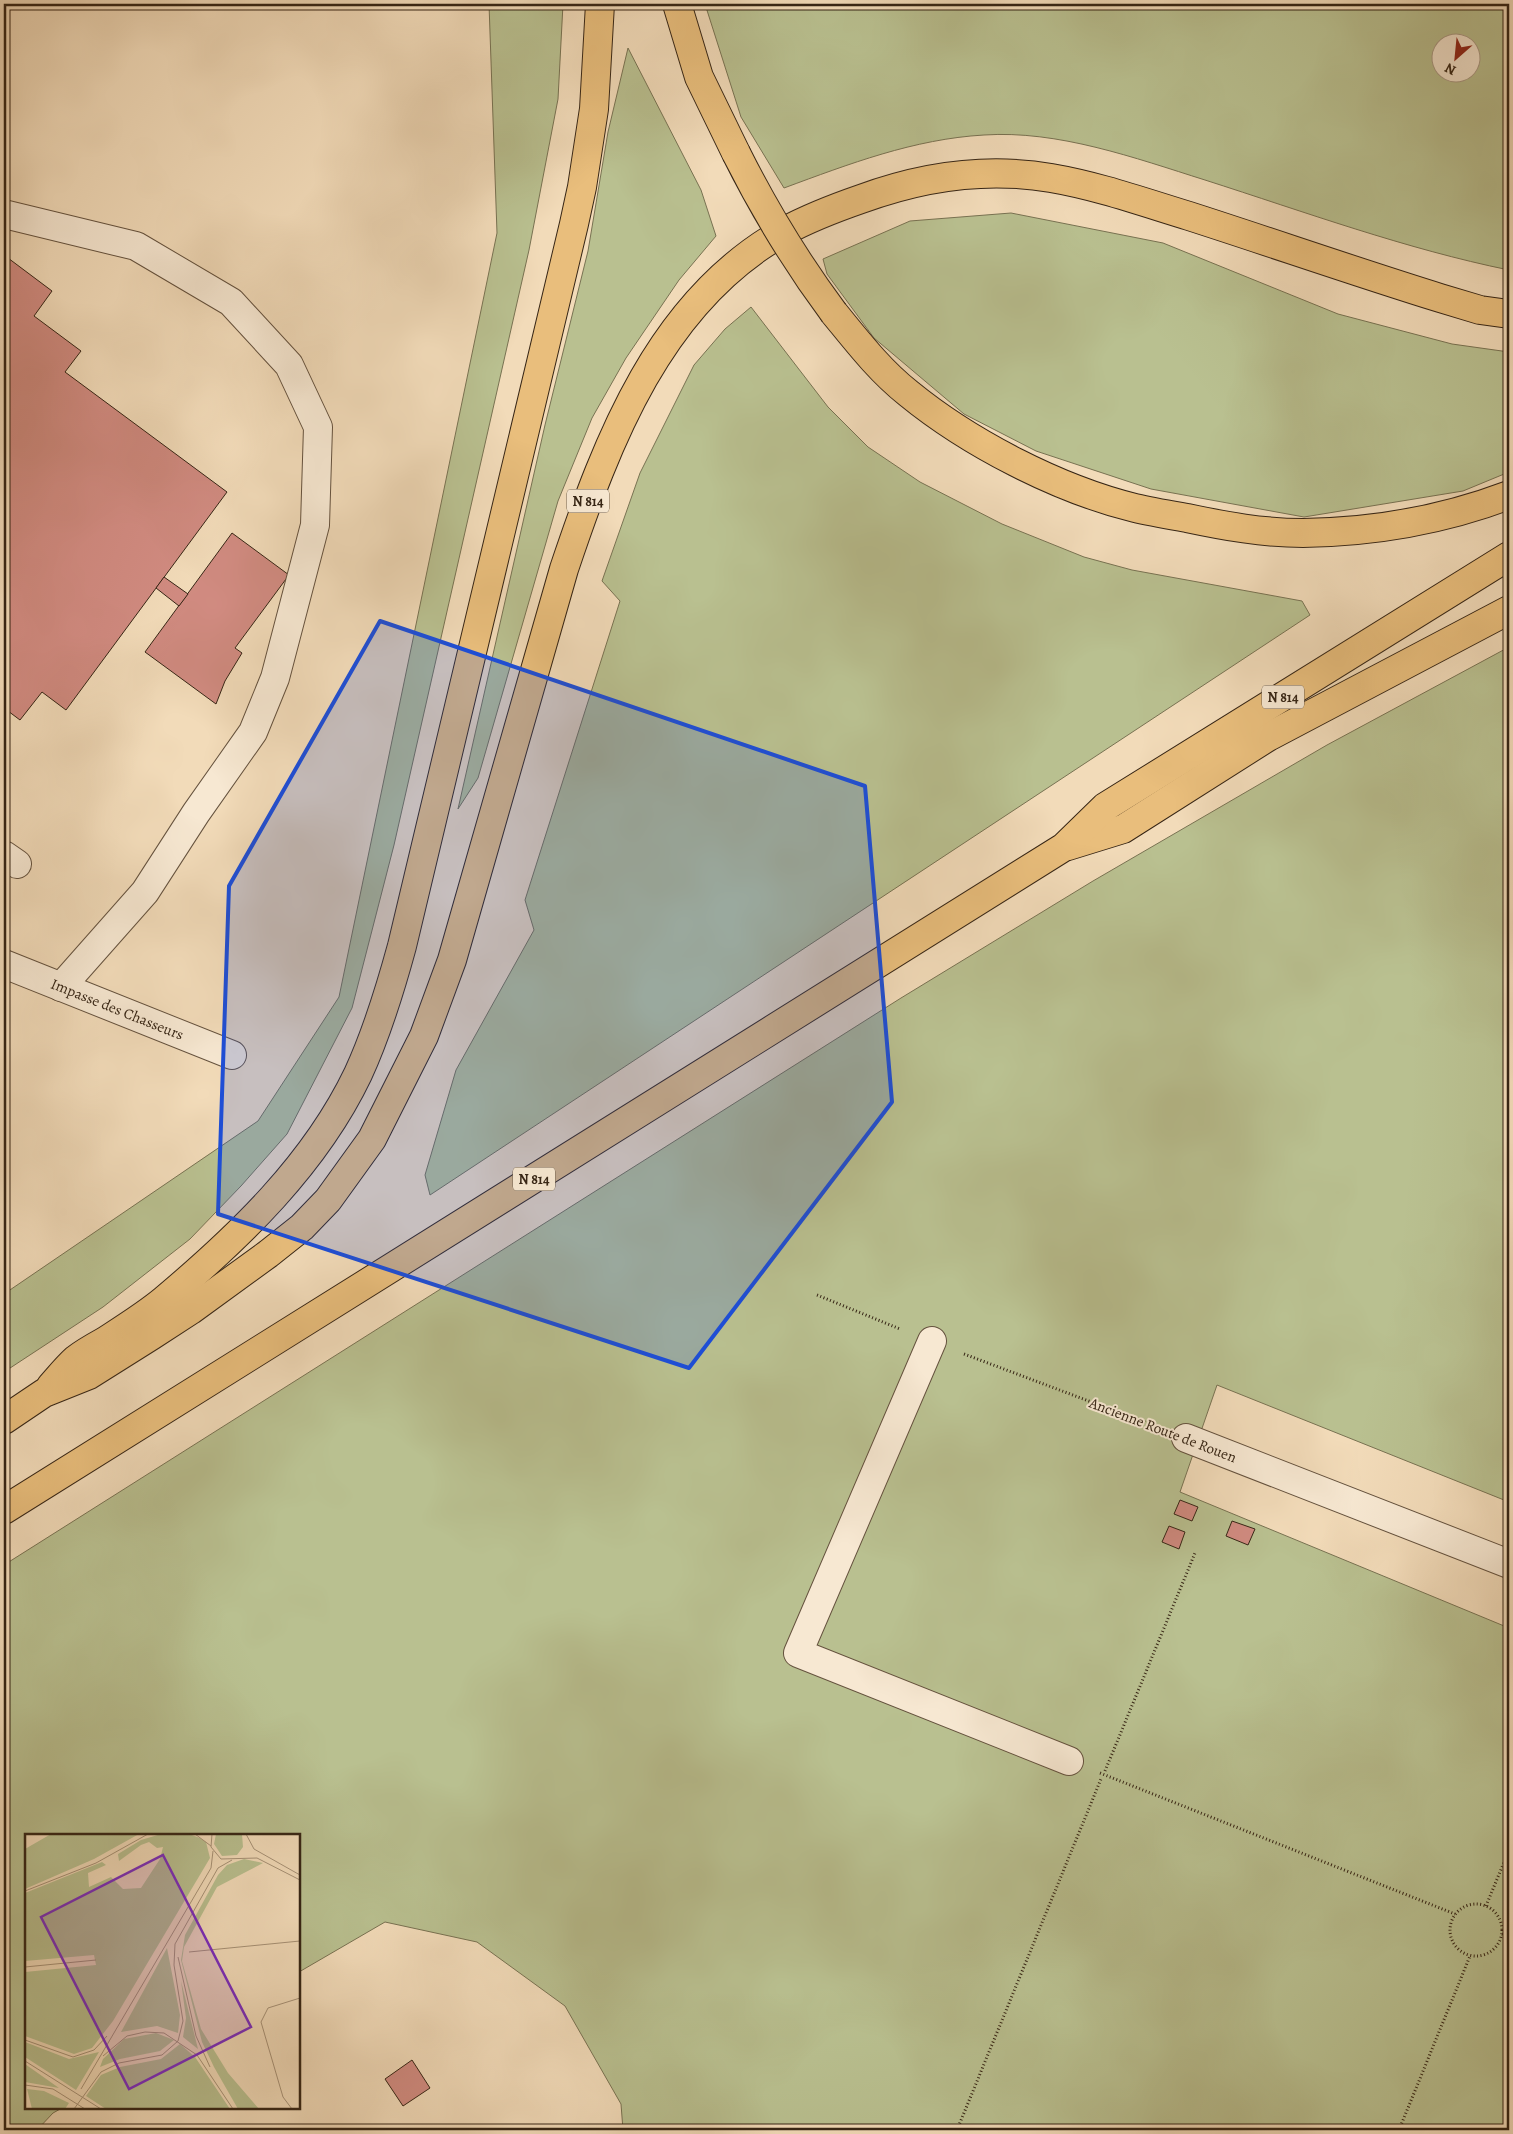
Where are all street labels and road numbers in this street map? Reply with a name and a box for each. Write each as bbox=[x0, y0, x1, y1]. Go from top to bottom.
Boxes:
road number: N 814 bbox=[567, 490, 609, 512]
road number: N 814 bbox=[1262, 686, 1304, 709]
street label: Impasse des Chasseurs bbox=[48, 974, 187, 1045]
road number: N 814 bbox=[513, 1168, 555, 1190]
street label: Ancienne Route de Rouen bbox=[1086, 1392, 1239, 1467]

